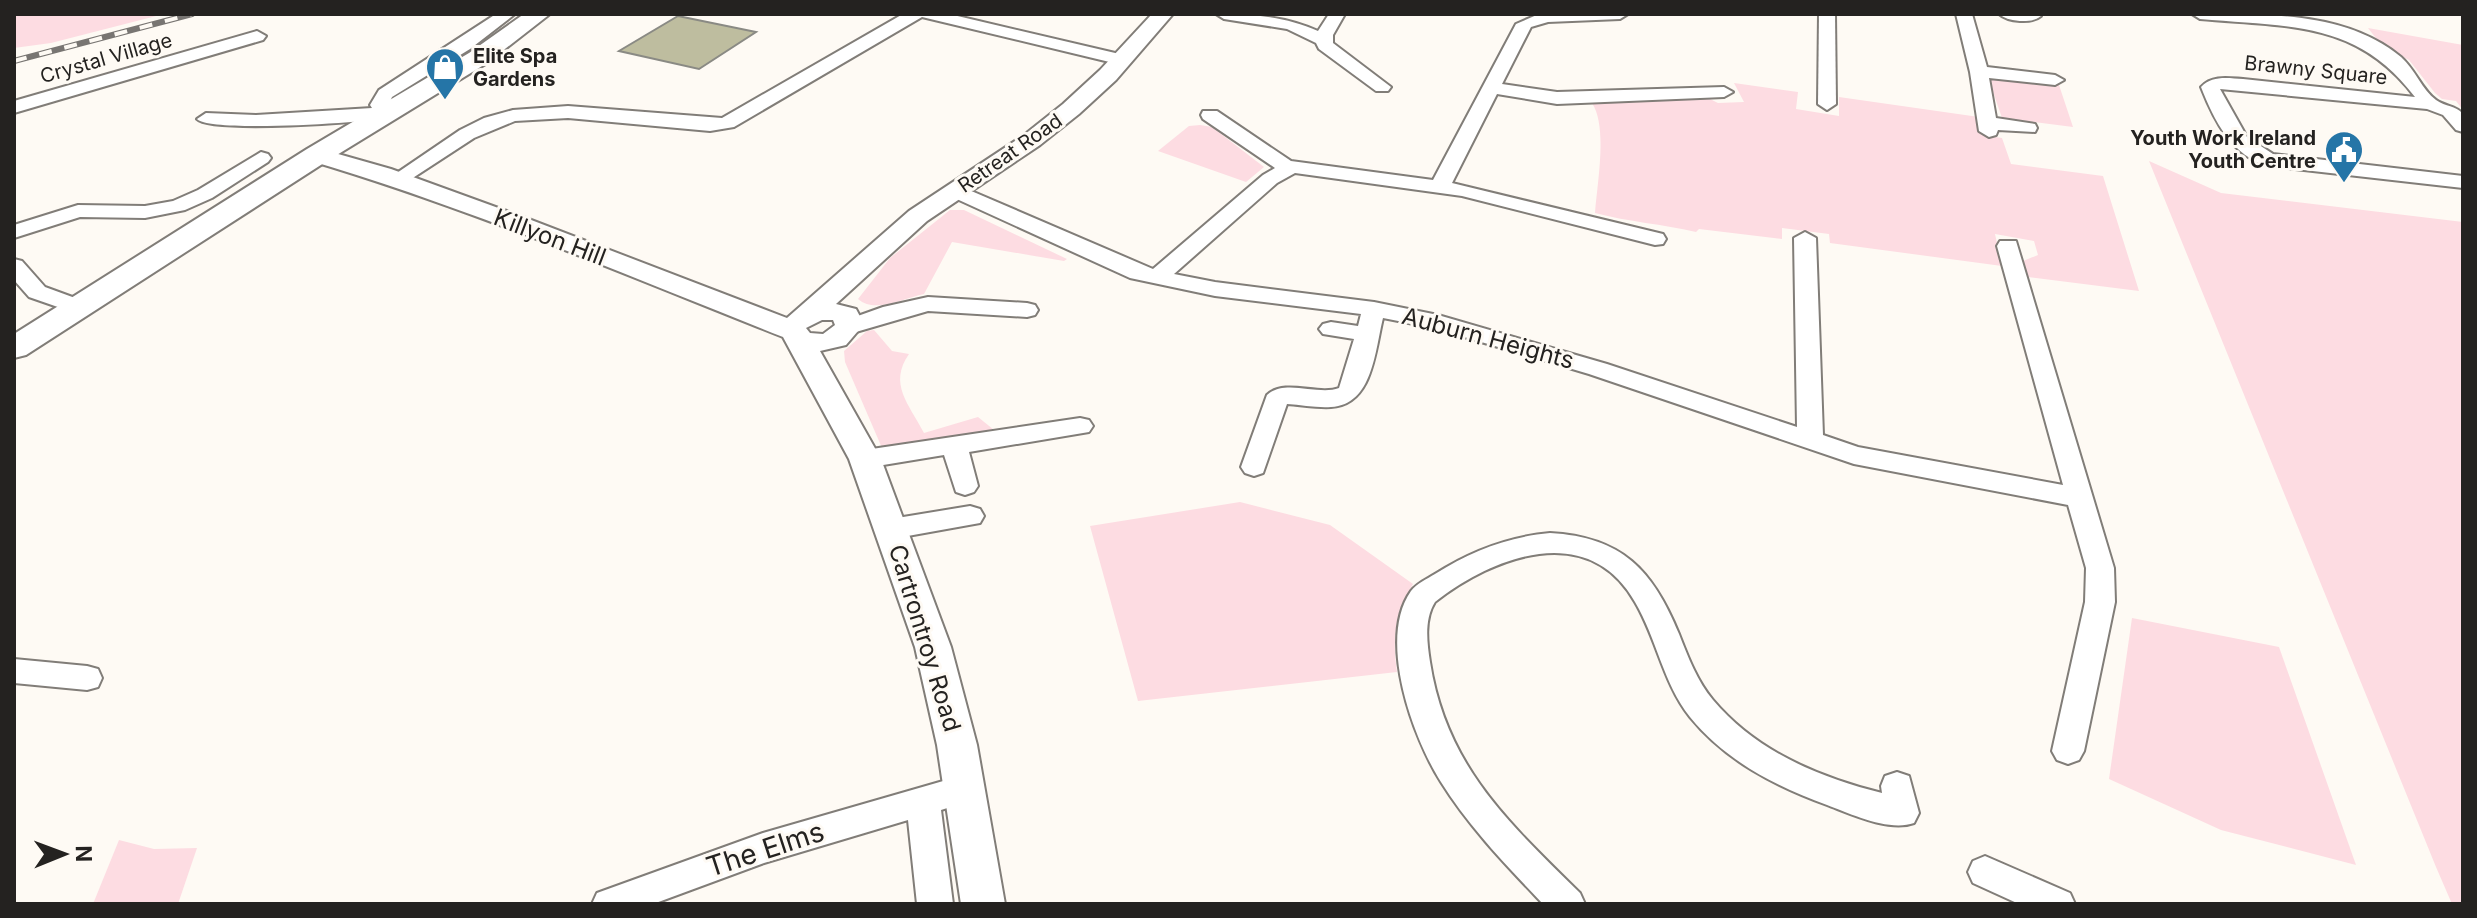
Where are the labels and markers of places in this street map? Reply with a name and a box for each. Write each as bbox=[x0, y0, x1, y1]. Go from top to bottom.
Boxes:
place label: Elite Spa Gardens bbox=[473, 44, 557, 91]
shop icon: Elite Spa Gardens bbox=[424, 46, 466, 101]
place label: Youth Work Ireland Youth Centre bbox=[2130, 126, 2316, 173]
public building icon: Youth Work Ireland Youth Centre bbox=[2323, 129, 2365, 184]

